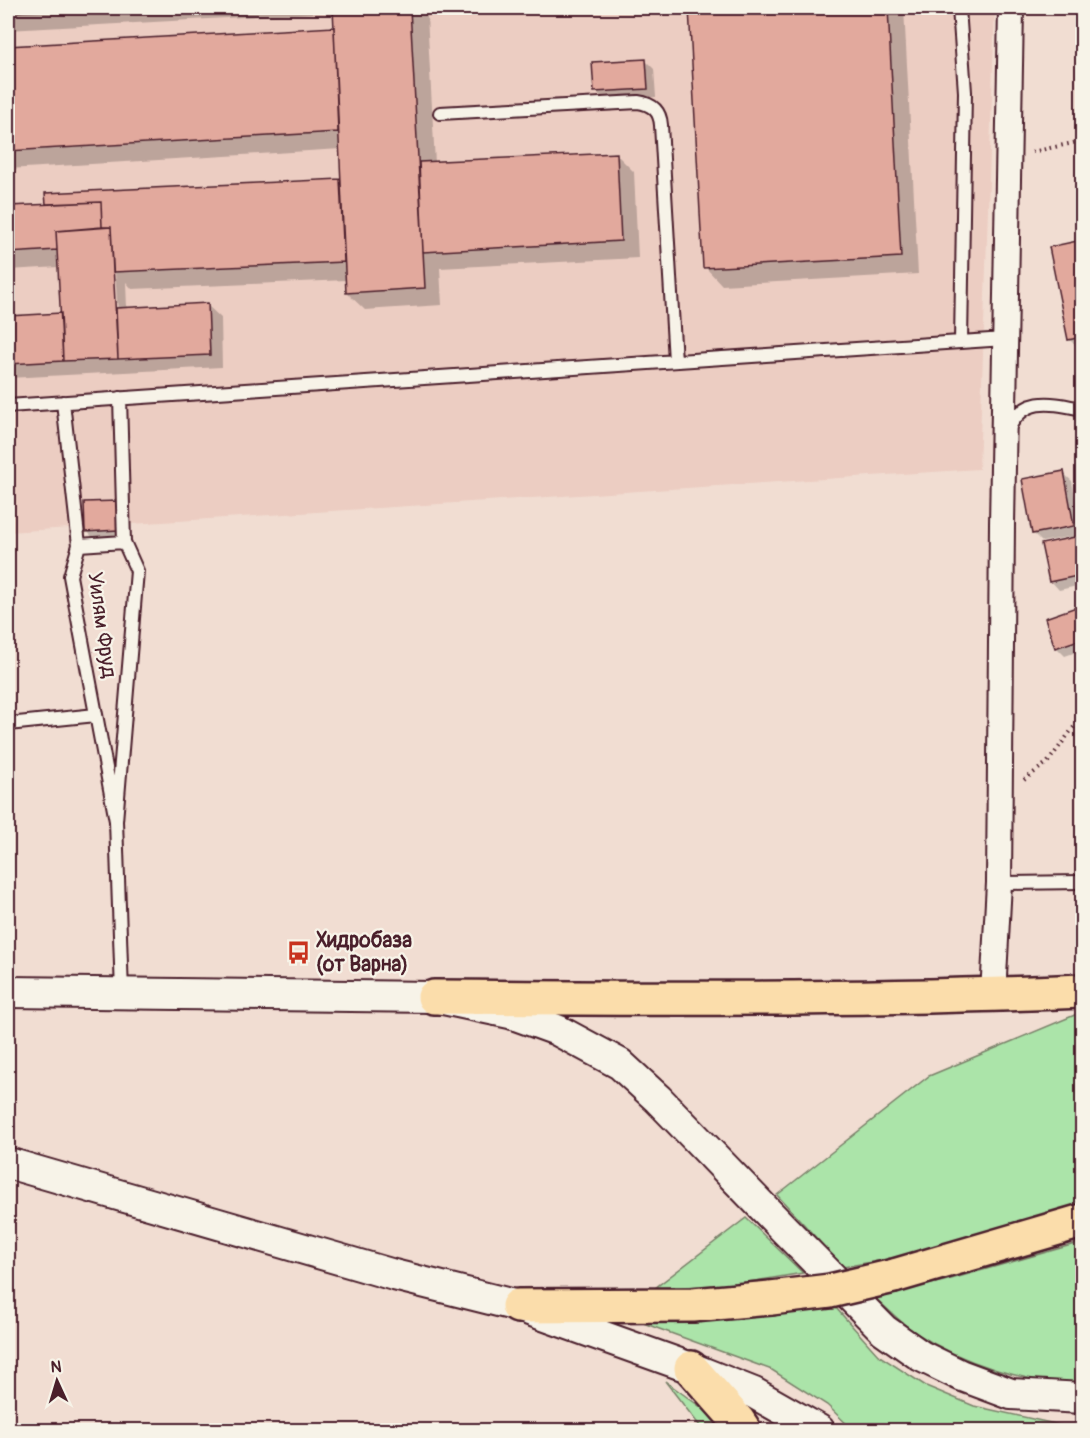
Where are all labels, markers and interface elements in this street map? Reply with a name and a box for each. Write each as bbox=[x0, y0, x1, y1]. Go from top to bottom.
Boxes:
street label: Уилям Фруд bbox=[81, 570, 123, 680]
place label: Хидробаза (от Варна) bbox=[316, 927, 412, 978]
bus stop icon: Хидробаза (от Варна) bbox=[285, 939, 311, 965]
north arrow bbox=[27, 1351, 87, 1411]
text: N bbox=[50, 1357, 62, 1377]

